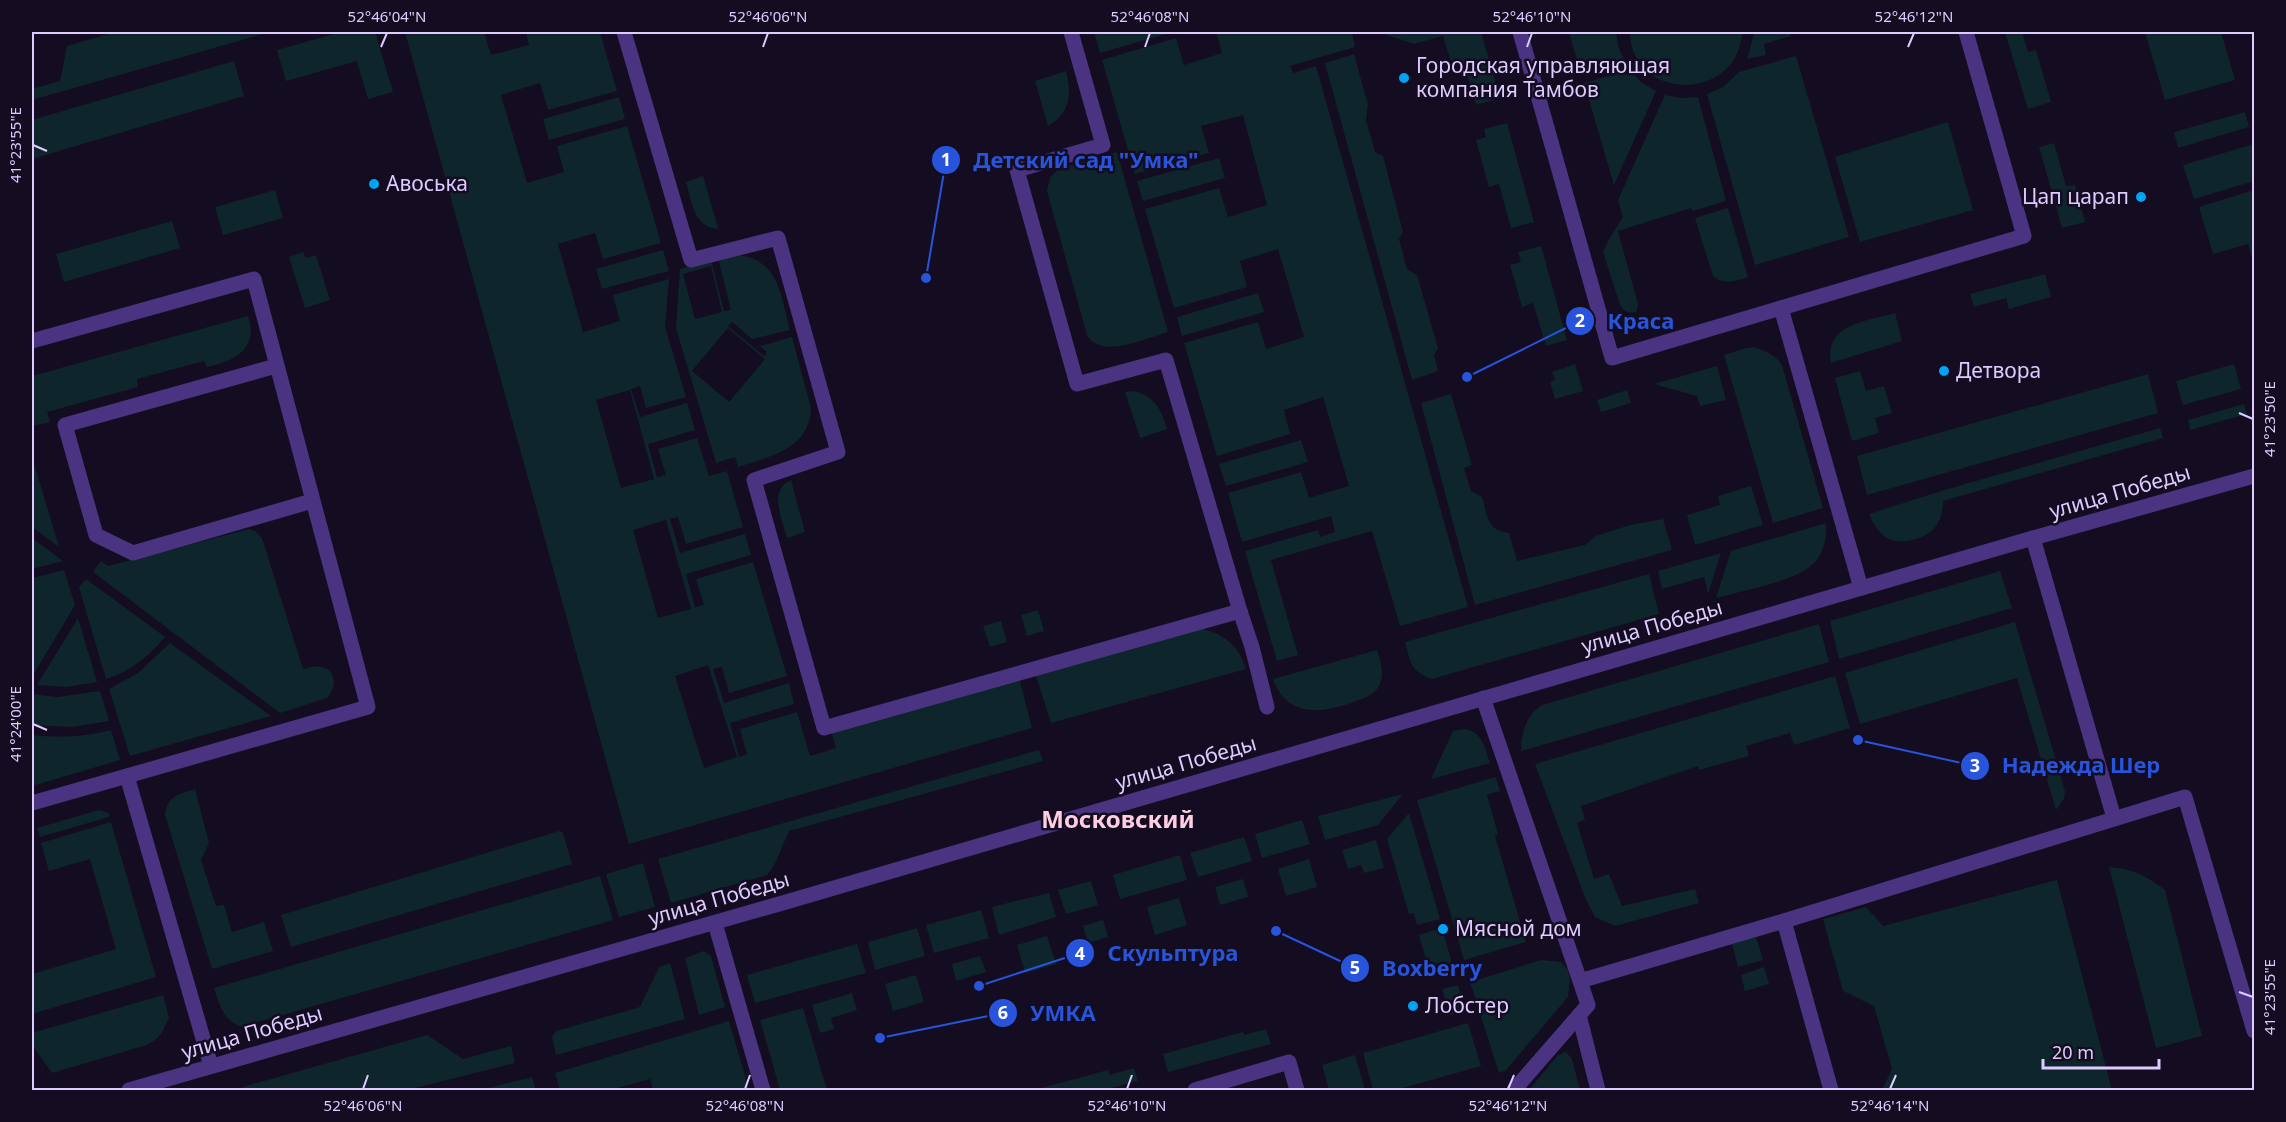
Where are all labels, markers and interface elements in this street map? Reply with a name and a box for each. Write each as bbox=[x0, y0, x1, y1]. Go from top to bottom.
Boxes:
text: 52°46'04"N bbox=[348, 6, 426, 26]
text: 52°46'06"N bbox=[729, 6, 807, 26]
text: 52°46'08"N bbox=[1111, 6, 1189, 26]
text: 52°46'10"N bbox=[1493, 6, 1571, 26]
text: 52°46'12"N bbox=[1875, 6, 1953, 26]
place label: Городская управляющая компания Тамбов bbox=[1416, 51, 1670, 103]
marker: Городская управляющая компания Тамбов bbox=[1397, 71, 1411, 85]
text: 41°23'55"E bbox=[5, 107, 25, 183]
callout: Детский сад "Умка" bbox=[931, 140, 1211, 180]
text: Детский сад "Умка" bbox=[973, 144, 1199, 174]
text: 1 bbox=[941, 147, 951, 171]
place label: Авоська bbox=[386, 169, 468, 197]
marker: Авоська bbox=[367, 177, 381, 191]
place label: Цап царап bbox=[2022, 182, 2129, 210]
marker: Цап царап bbox=[2134, 190, 2148, 204]
callout: Краса bbox=[1565, 301, 1686, 341]
text: Краса bbox=[1608, 305, 1674, 335]
text: 2 bbox=[1575, 308, 1585, 332]
place label: Детвора bbox=[1956, 356, 2041, 384]
marker: Детвора bbox=[1937, 364, 1951, 378]
text: 41°23'50"E bbox=[2259, 381, 2279, 457]
street label: улица Победы bbox=[2046, 458, 2193, 525]
street label: улица Победы bbox=[1578, 593, 1725, 660]
text: 41°24'00"E bbox=[5, 686, 25, 762]
street label: улица Победы bbox=[1112, 729, 1259, 796]
callout: Надежда Шер bbox=[1960, 746, 2173, 786]
text: Надежда Шер bbox=[2002, 749, 2160, 779]
text: 3 bbox=[1970, 753, 1980, 777]
district label: Московский bbox=[1041, 802, 1195, 835]
street label: улица Победы bbox=[645, 865, 792, 932]
place label: Мясной дом bbox=[1455, 914, 1582, 942]
marker: Мясной дом bbox=[1436, 922, 1450, 936]
callout: Скульптура bbox=[1065, 933, 1250, 973]
text: Скульптура bbox=[1108, 937, 1238, 967]
text: 4 bbox=[1075, 941, 1085, 965]
callout: Boxberry bbox=[1340, 948, 1494, 988]
text: Boxberry bbox=[1382, 952, 1482, 982]
text: 5 bbox=[1350, 955, 1360, 979]
text: 41°23'55"E bbox=[2259, 959, 2279, 1035]
place label: Лобстер bbox=[1425, 991, 1509, 1019]
callout: УМКА bbox=[988, 993, 1108, 1033]
text: УМКА bbox=[1030, 997, 1096, 1027]
street label: улица Победы bbox=[178, 999, 325, 1066]
marker: Лобстер bbox=[1406, 999, 1420, 1013]
text: 6 bbox=[998, 1000, 1008, 1024]
scale bar bbox=[2043, 1032, 2158, 1070]
text: 20 m bbox=[2052, 1040, 2094, 1064]
text: 52°46'06"N bbox=[324, 1095, 402, 1115]
text: 52°46'08"N bbox=[706, 1095, 784, 1115]
text: 52°46'10"N bbox=[1088, 1095, 1166, 1115]
text: 52°46'12"N bbox=[1469, 1095, 1547, 1115]
text: 52°46'14"N bbox=[1851, 1095, 1929, 1115]

